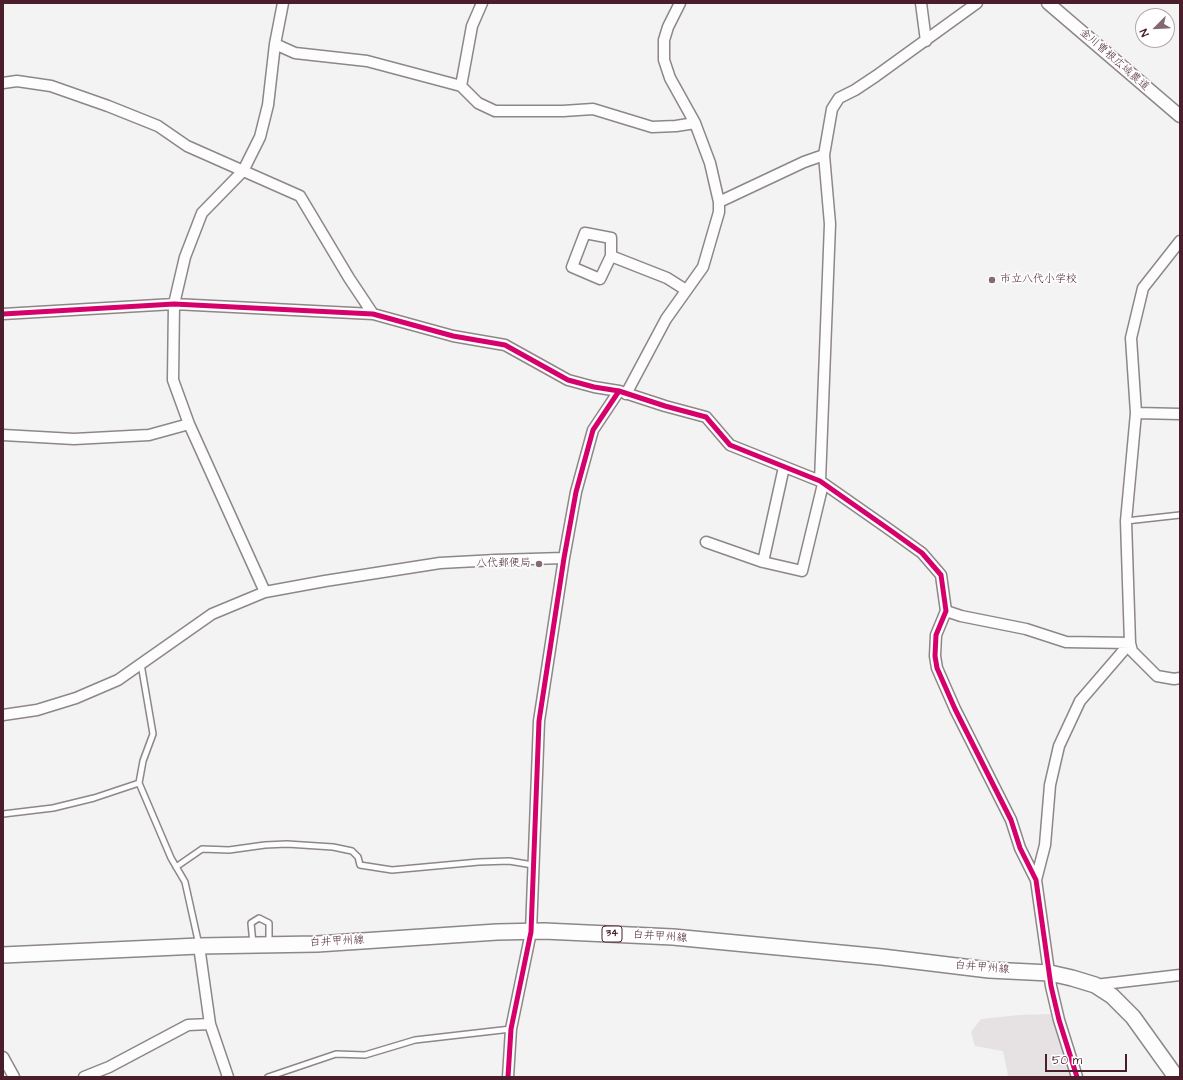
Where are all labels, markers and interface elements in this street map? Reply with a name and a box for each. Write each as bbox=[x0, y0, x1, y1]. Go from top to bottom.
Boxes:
north arrow bbox=[1135, 8, 1175, 48]
street label: 金川曽根広域農道 bbox=[1076, 26, 1152, 94]
text: N bbox=[1136, 26, 1153, 39]
place label: 市立八代小学校 bbox=[1000, 273, 1077, 287]
marker: 市立八代小学校 bbox=[987, 275, 997, 285]
place label: 八代郵便局 bbox=[476, 557, 531, 571]
marker: 八代郵便局 bbox=[534, 559, 544, 569]
road number: 34 bbox=[602, 926, 622, 942]
street label: 白井甲州線 bbox=[632, 928, 688, 946]
street label: 白井甲州線 bbox=[309, 934, 365, 950]
street label: 白井甲州線 bbox=[954, 959, 1010, 977]
scale bar bbox=[1047, 1046, 1129, 1072]
text: 50 m bbox=[1052, 1052, 1082, 1069]

